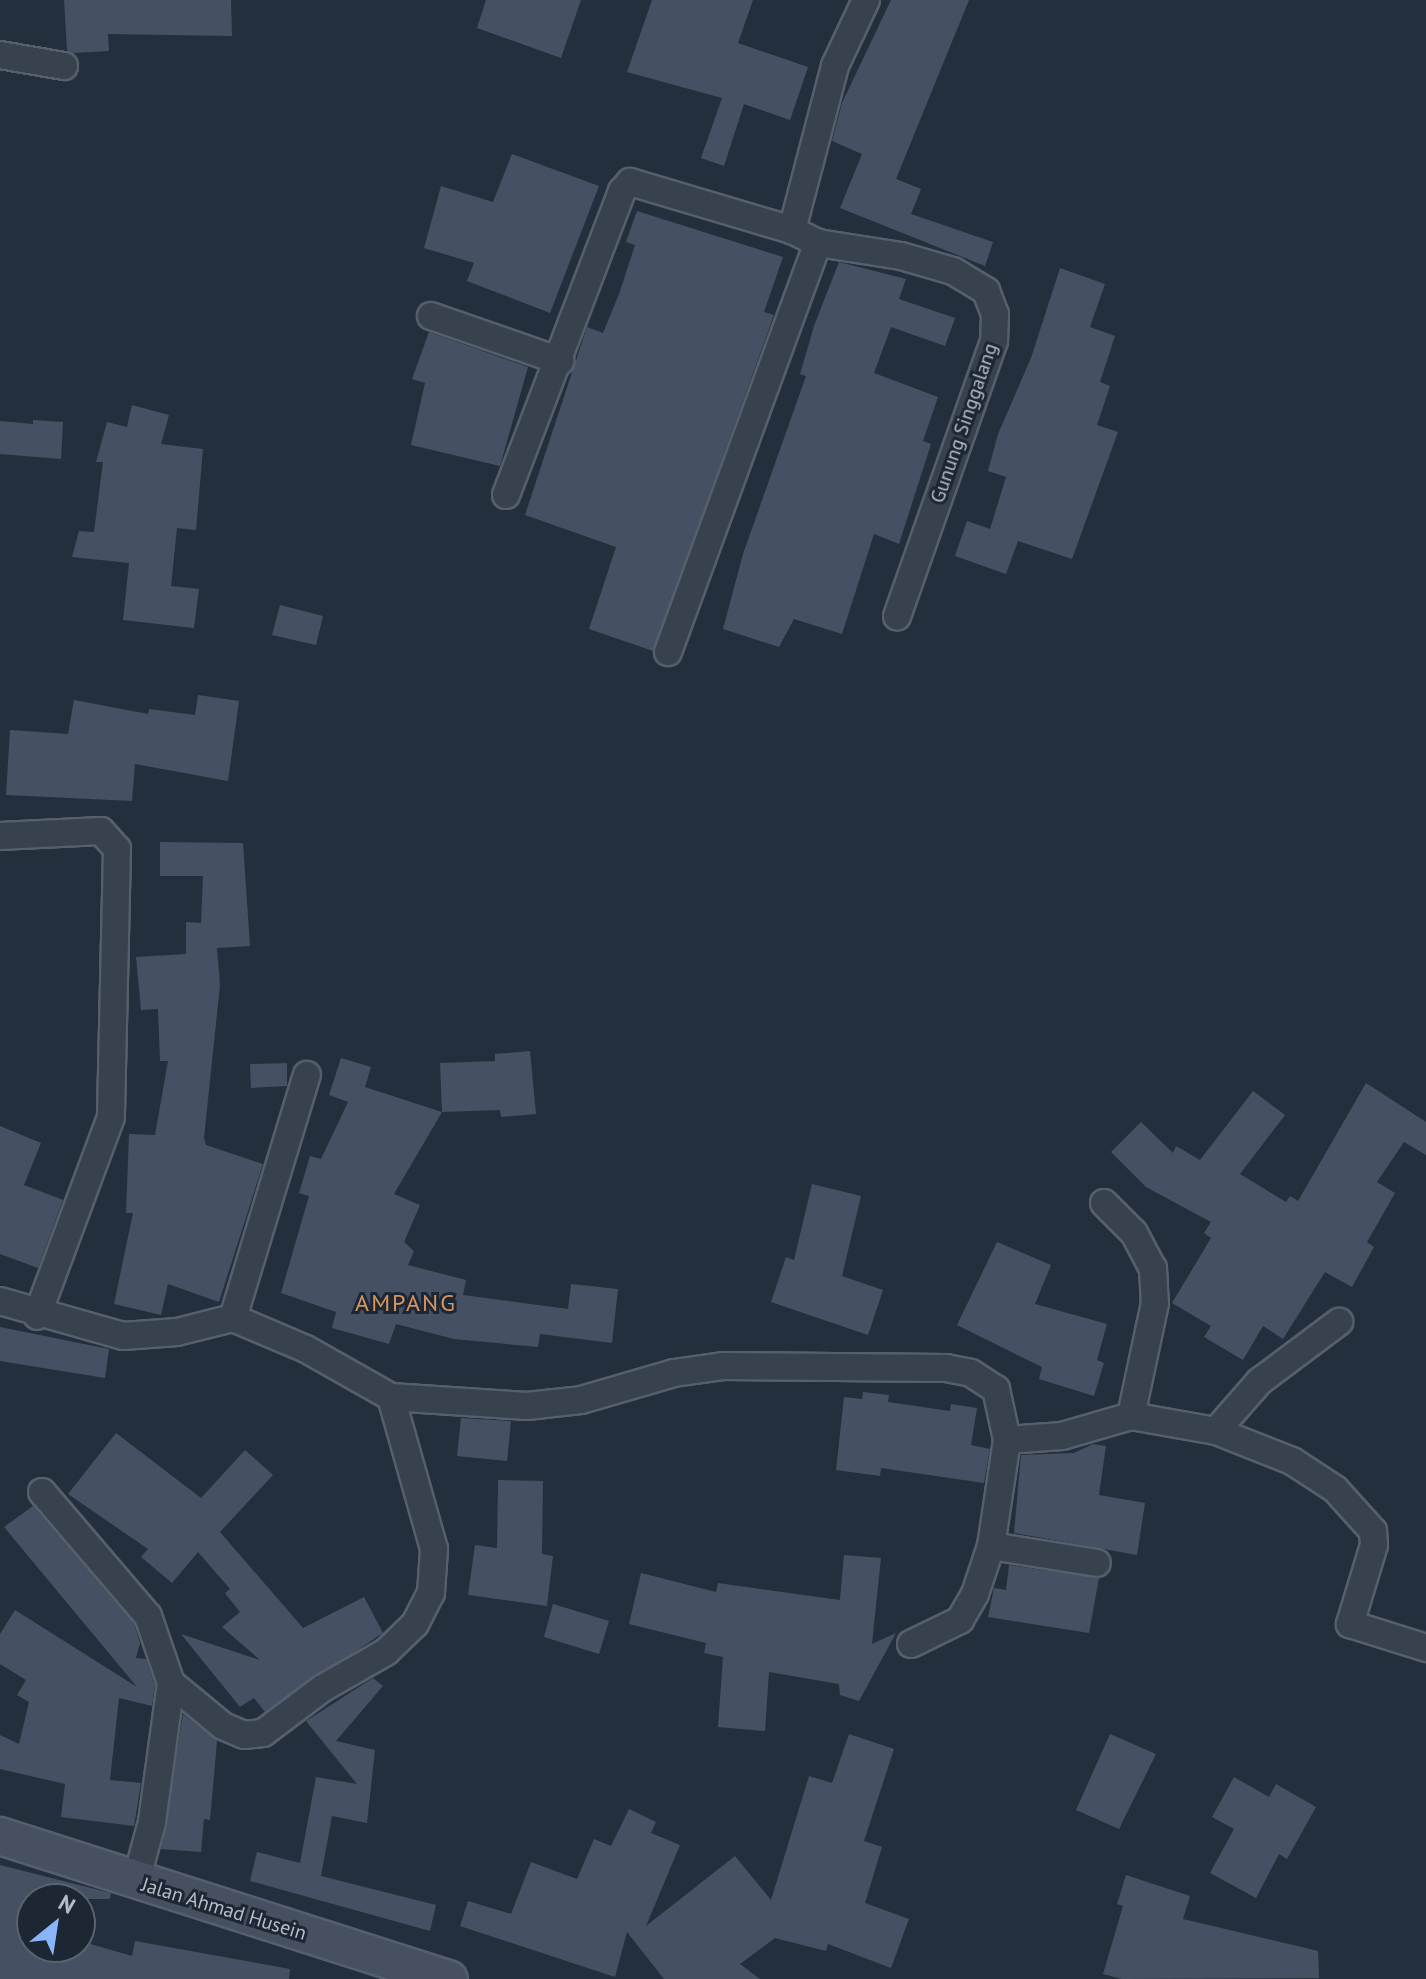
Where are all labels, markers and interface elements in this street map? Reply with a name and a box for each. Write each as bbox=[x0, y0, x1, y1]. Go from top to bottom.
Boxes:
street label: Gunung Singgalang bbox=[925, 340, 1003, 506]
district label: AMPANG bbox=[355, 1289, 457, 1317]
street label: Jalan Ahmad Husein bbox=[138, 1872, 310, 1946]
north arrow bbox=[16, 1883, 96, 1963]
text: N bbox=[54, 1888, 80, 1920]

